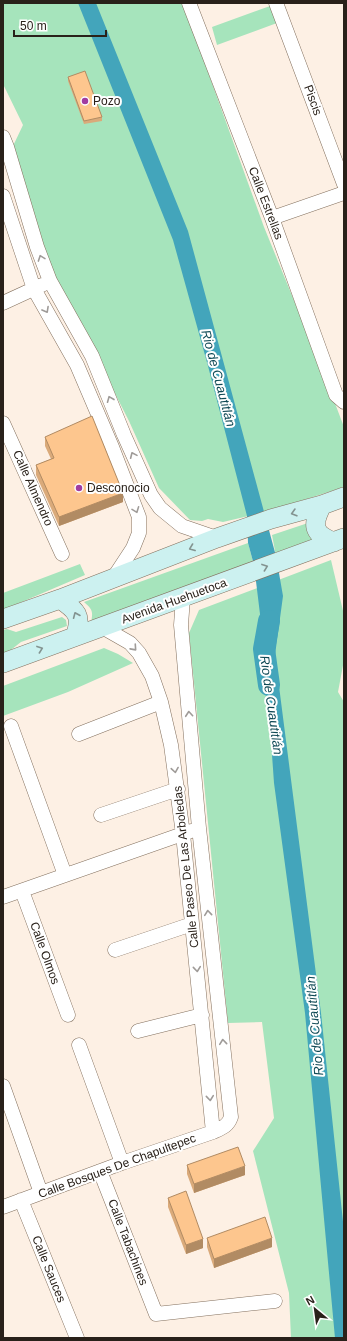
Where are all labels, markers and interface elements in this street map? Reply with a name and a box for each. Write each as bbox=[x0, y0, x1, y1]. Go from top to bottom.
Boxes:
scale bar bbox=[14, 12, 106, 38]
text: 50 m bbox=[20, 19, 47, 33]
street label: Piscis bbox=[301, 83, 325, 117]
place label: Pozo bbox=[93, 94, 121, 108]
marker: Pozo bbox=[80, 96, 90, 106]
street label: Calle Estrellas bbox=[246, 165, 286, 241]
one-way arrow bbox=[37, 254, 46, 261]
one-way arrow bbox=[42, 306, 49, 314]
water label: Rio de Cuautitlán bbox=[198, 328, 239, 428]
one-way arrow bbox=[107, 396, 115, 404]
street label: Calle Almendro bbox=[10, 448, 56, 528]
one-way arrow bbox=[130, 452, 138, 459]
place label: Desconocio bbox=[87, 481, 150, 495]
marker: Desconocio bbox=[74, 483, 84, 493]
one-way arrow bbox=[131, 506, 139, 513]
one-way arrow bbox=[291, 508, 298, 517]
one-way arrow bbox=[188, 543, 195, 551]
one-way arrow bbox=[261, 564, 268, 572]
street label: Avenida Huehuetoca bbox=[119, 575, 229, 627]
one-way arrow bbox=[72, 611, 80, 618]
one-way arrow bbox=[130, 643, 137, 651]
one-way arrow bbox=[36, 646, 43, 654]
water label: Rio de Cuautitlán bbox=[257, 655, 286, 755]
one-way arrow bbox=[184, 711, 193, 717]
one-way arrow bbox=[170, 767, 179, 773]
street label: Calle Paseo De Las Arboledas bbox=[171, 785, 201, 949]
one-way arrow bbox=[204, 910, 213, 916]
street label: Calle Olmos bbox=[27, 920, 63, 986]
one-way arrow bbox=[192, 966, 201, 972]
water label: Rio de Cuautitlán bbox=[303, 976, 326, 1076]
one-way arrow bbox=[218, 1039, 227, 1045]
one-way arrow bbox=[205, 1095, 214, 1101]
street label: Calle Bosques De Chapultepec bbox=[36, 1131, 198, 1201]
street label: Calle Tabachines bbox=[105, 1197, 151, 1287]
street label: Calle Sauces bbox=[29, 1234, 69, 1304]
north arrow bbox=[295, 1289, 335, 1329]
text: N bbox=[304, 1293, 317, 1307]

